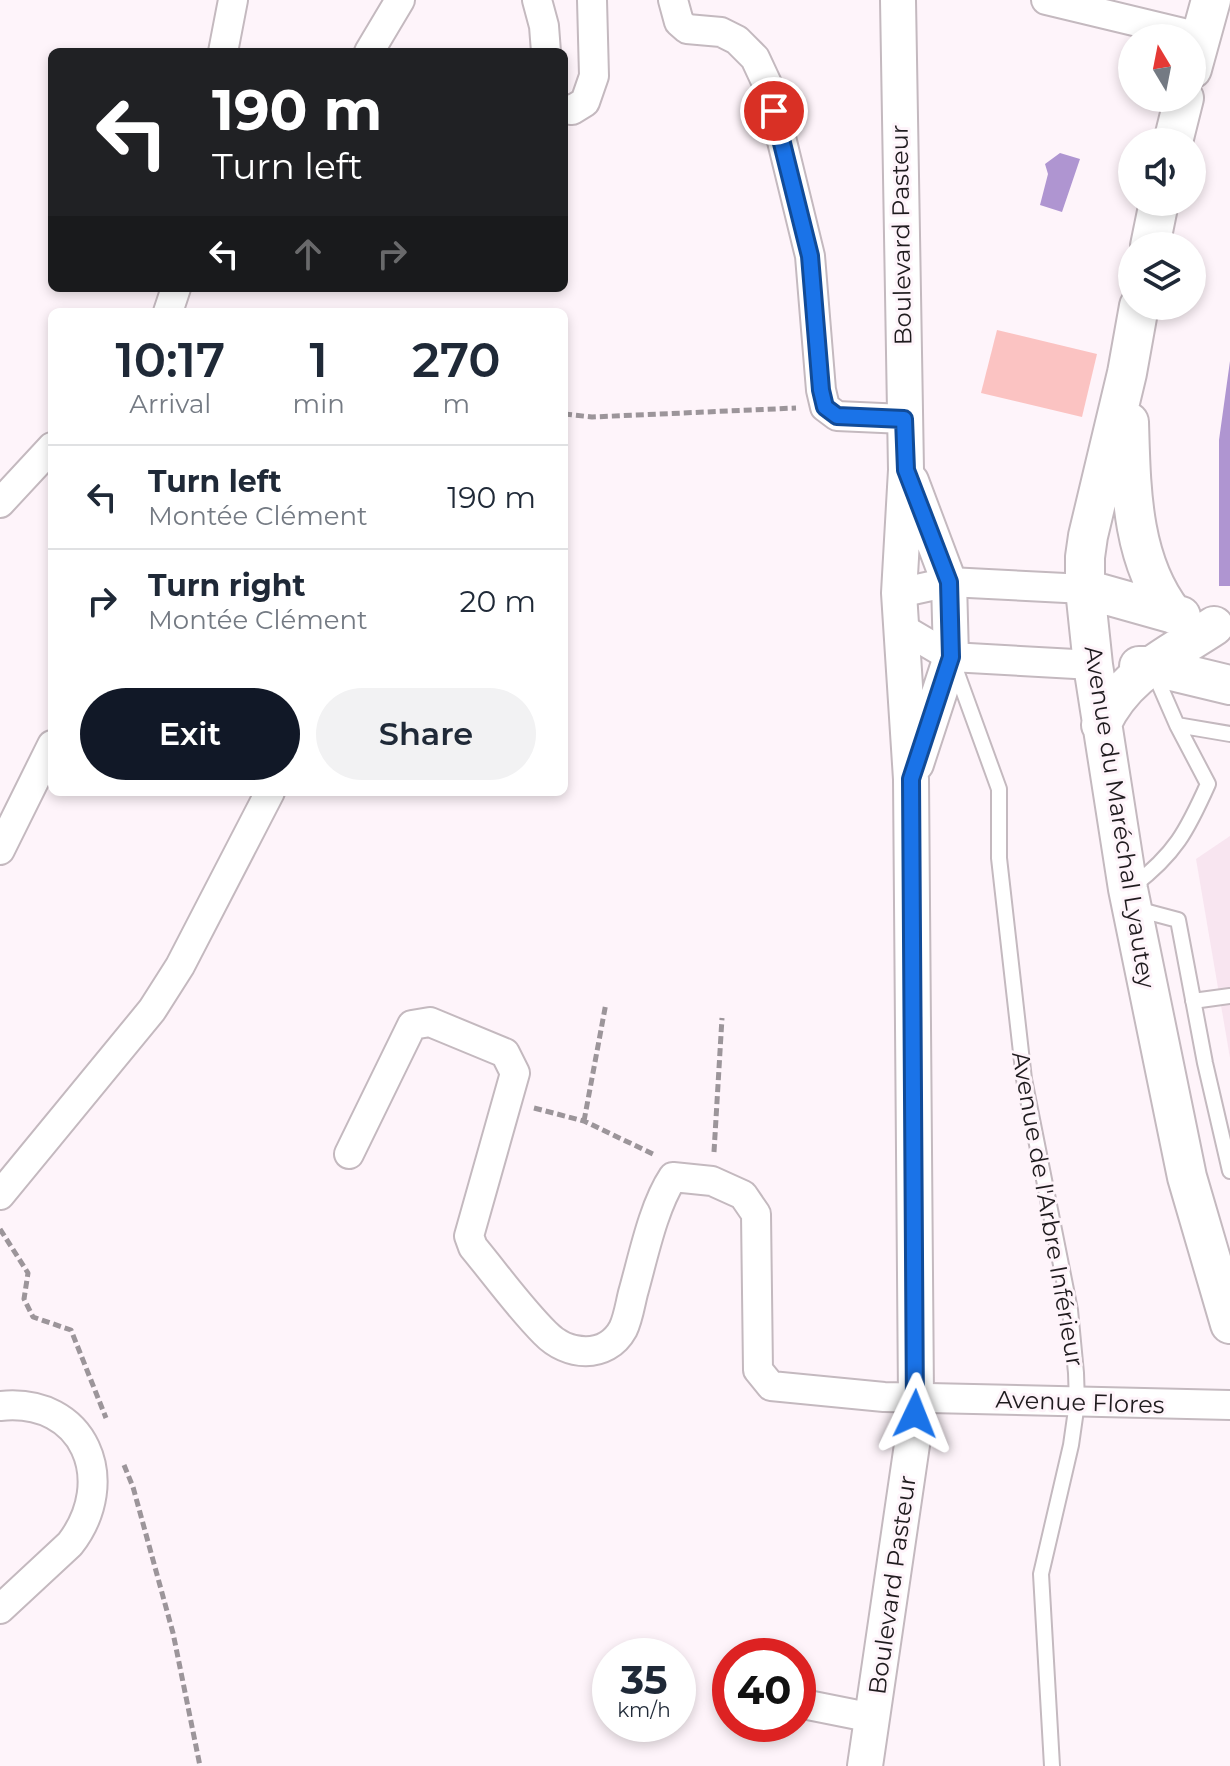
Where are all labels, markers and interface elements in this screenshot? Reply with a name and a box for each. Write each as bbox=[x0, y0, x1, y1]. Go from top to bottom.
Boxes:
north arrow bbox=[1118, 24, 1206, 112]
map controls bbox=[1118, 24, 1206, 320]
text: 190 m bbox=[212, 76, 382, 144]
pin bbox=[740, 77, 808, 145]
icon: left bbox=[80, 80, 184, 184]
icon: arrive bbox=[752, 89, 796, 133]
street label: Boulevard Pasteur bbox=[885, 124, 917, 346]
button: sound bbox=[1118, 128, 1206, 216]
text: Turn left bbox=[212, 144, 363, 188]
icon: left bbox=[202, 232, 246, 276]
icon: ahead bbox=[286, 232, 330, 276]
icon: right bbox=[370, 232, 414, 276]
button: layers bbox=[1118, 232, 1206, 320]
text: 10:17 bbox=[115, 331, 225, 389]
text: 1 bbox=[309, 331, 328, 389]
text: 270 bbox=[412, 331, 501, 389]
text: Arrival bbox=[129, 388, 211, 420]
text: min bbox=[293, 388, 345, 420]
text: m bbox=[443, 388, 470, 420]
text: Turn left bbox=[148, 463, 281, 500]
icon: left bbox=[80, 475, 124, 519]
text: 190 m bbox=[447, 479, 536, 516]
text: Montée Clément bbox=[148, 500, 368, 532]
text: Turn right bbox=[148, 567, 305, 604]
icon: right bbox=[80, 579, 124, 623]
text: 20 m bbox=[459, 583, 536, 620]
text: Montée Clément bbox=[148, 604, 368, 636]
street label: Avenue du Maréchal Lyautey bbox=[1079, 644, 1161, 990]
button: Exit bbox=[80, 688, 300, 780]
button: Share bbox=[316, 688, 536, 780]
street label: Avenue de l'Arbre Inférieur bbox=[1006, 1049, 1090, 1369]
position arrow bbox=[873, 1372, 957, 1456]
street label: Avenue Flores bbox=[995, 1385, 1165, 1419]
street label: Boulevard Pasteur bbox=[862, 1474, 922, 1696]
speed limit sign: 40 bbox=[712, 1638, 816, 1742]
text: 35 bbox=[620, 1655, 668, 1704]
text: km/h bbox=[617, 1698, 671, 1722]

